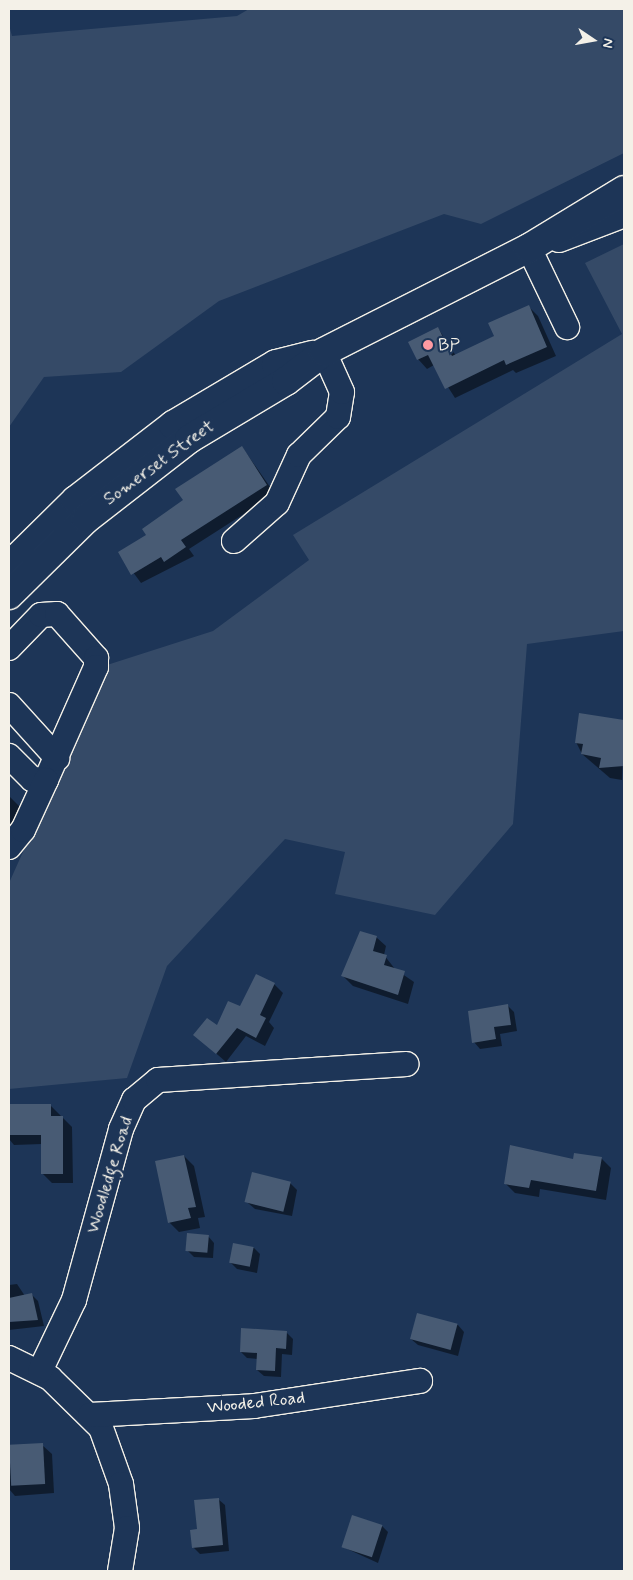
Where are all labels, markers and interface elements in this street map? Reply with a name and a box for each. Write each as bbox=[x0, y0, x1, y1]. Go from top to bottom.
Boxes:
north arrow bbox=[568, 15, 618, 65]
text: N bbox=[598, 37, 617, 50]
place label: BP bbox=[438, 334, 460, 356]
marker: BP bbox=[422, 339, 434, 351]
street label: Somerset Street bbox=[100, 416, 218, 510]
street label: Woodledge Road bbox=[82, 1115, 138, 1235]
street label: Wooded Road bbox=[206, 1387, 306, 1419]

